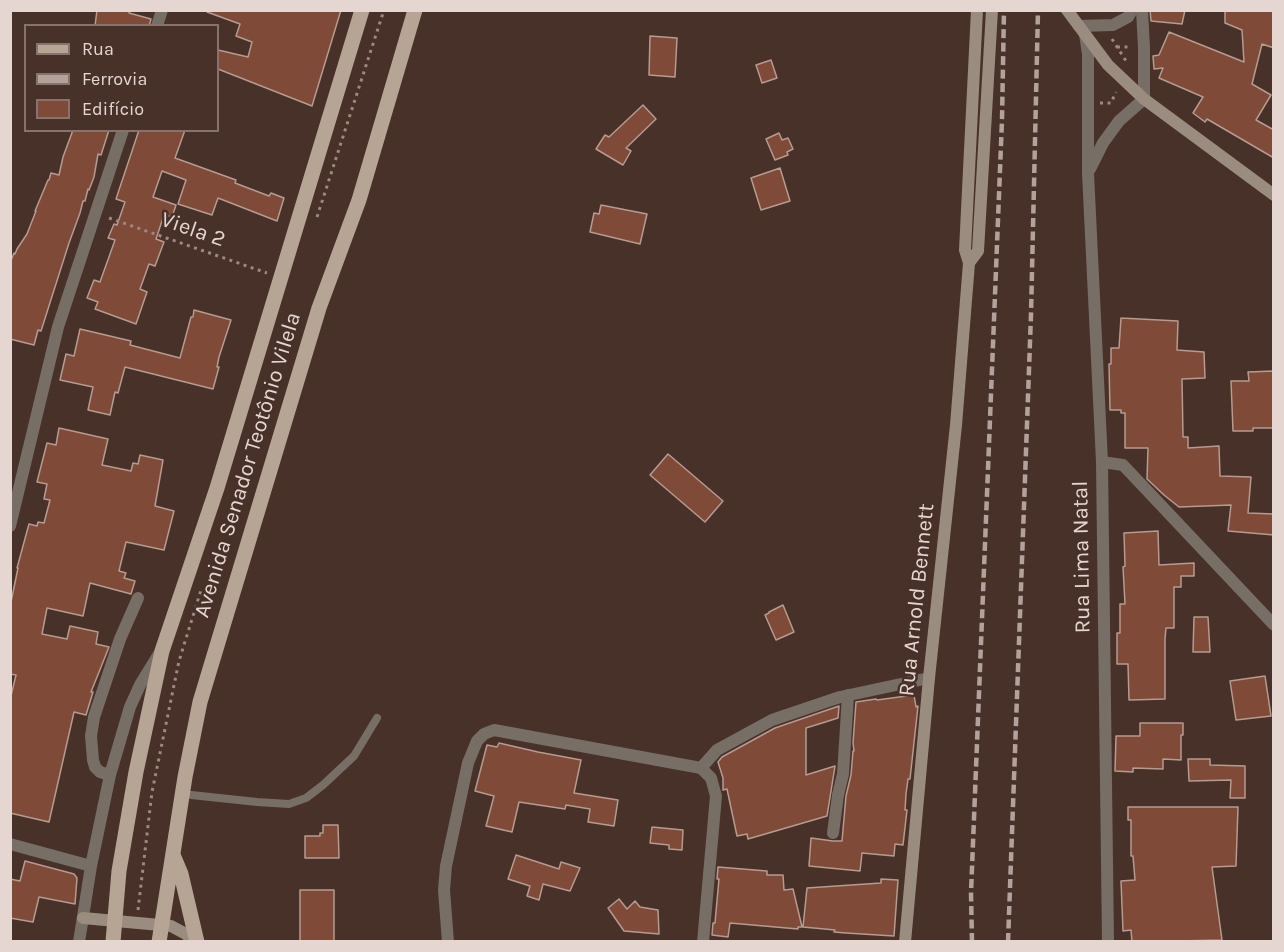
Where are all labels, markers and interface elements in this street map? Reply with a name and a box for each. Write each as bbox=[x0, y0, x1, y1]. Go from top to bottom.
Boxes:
legend bbox=[24, 24, 219, 132]
text: Rua bbox=[82, 38, 114, 60]
text: Ferrovia bbox=[82, 68, 147, 90]
text: Edifício bbox=[82, 98, 144, 120]
street label: Viela 2 bbox=[157, 207, 229, 253]
street label: Avenida Senador Teotônio Vilela bbox=[189, 309, 307, 621]
street label: Rua Lima Natal bbox=[1067, 480, 1097, 634]
street label: Rua Arnold Bennett bbox=[894, 502, 940, 698]

